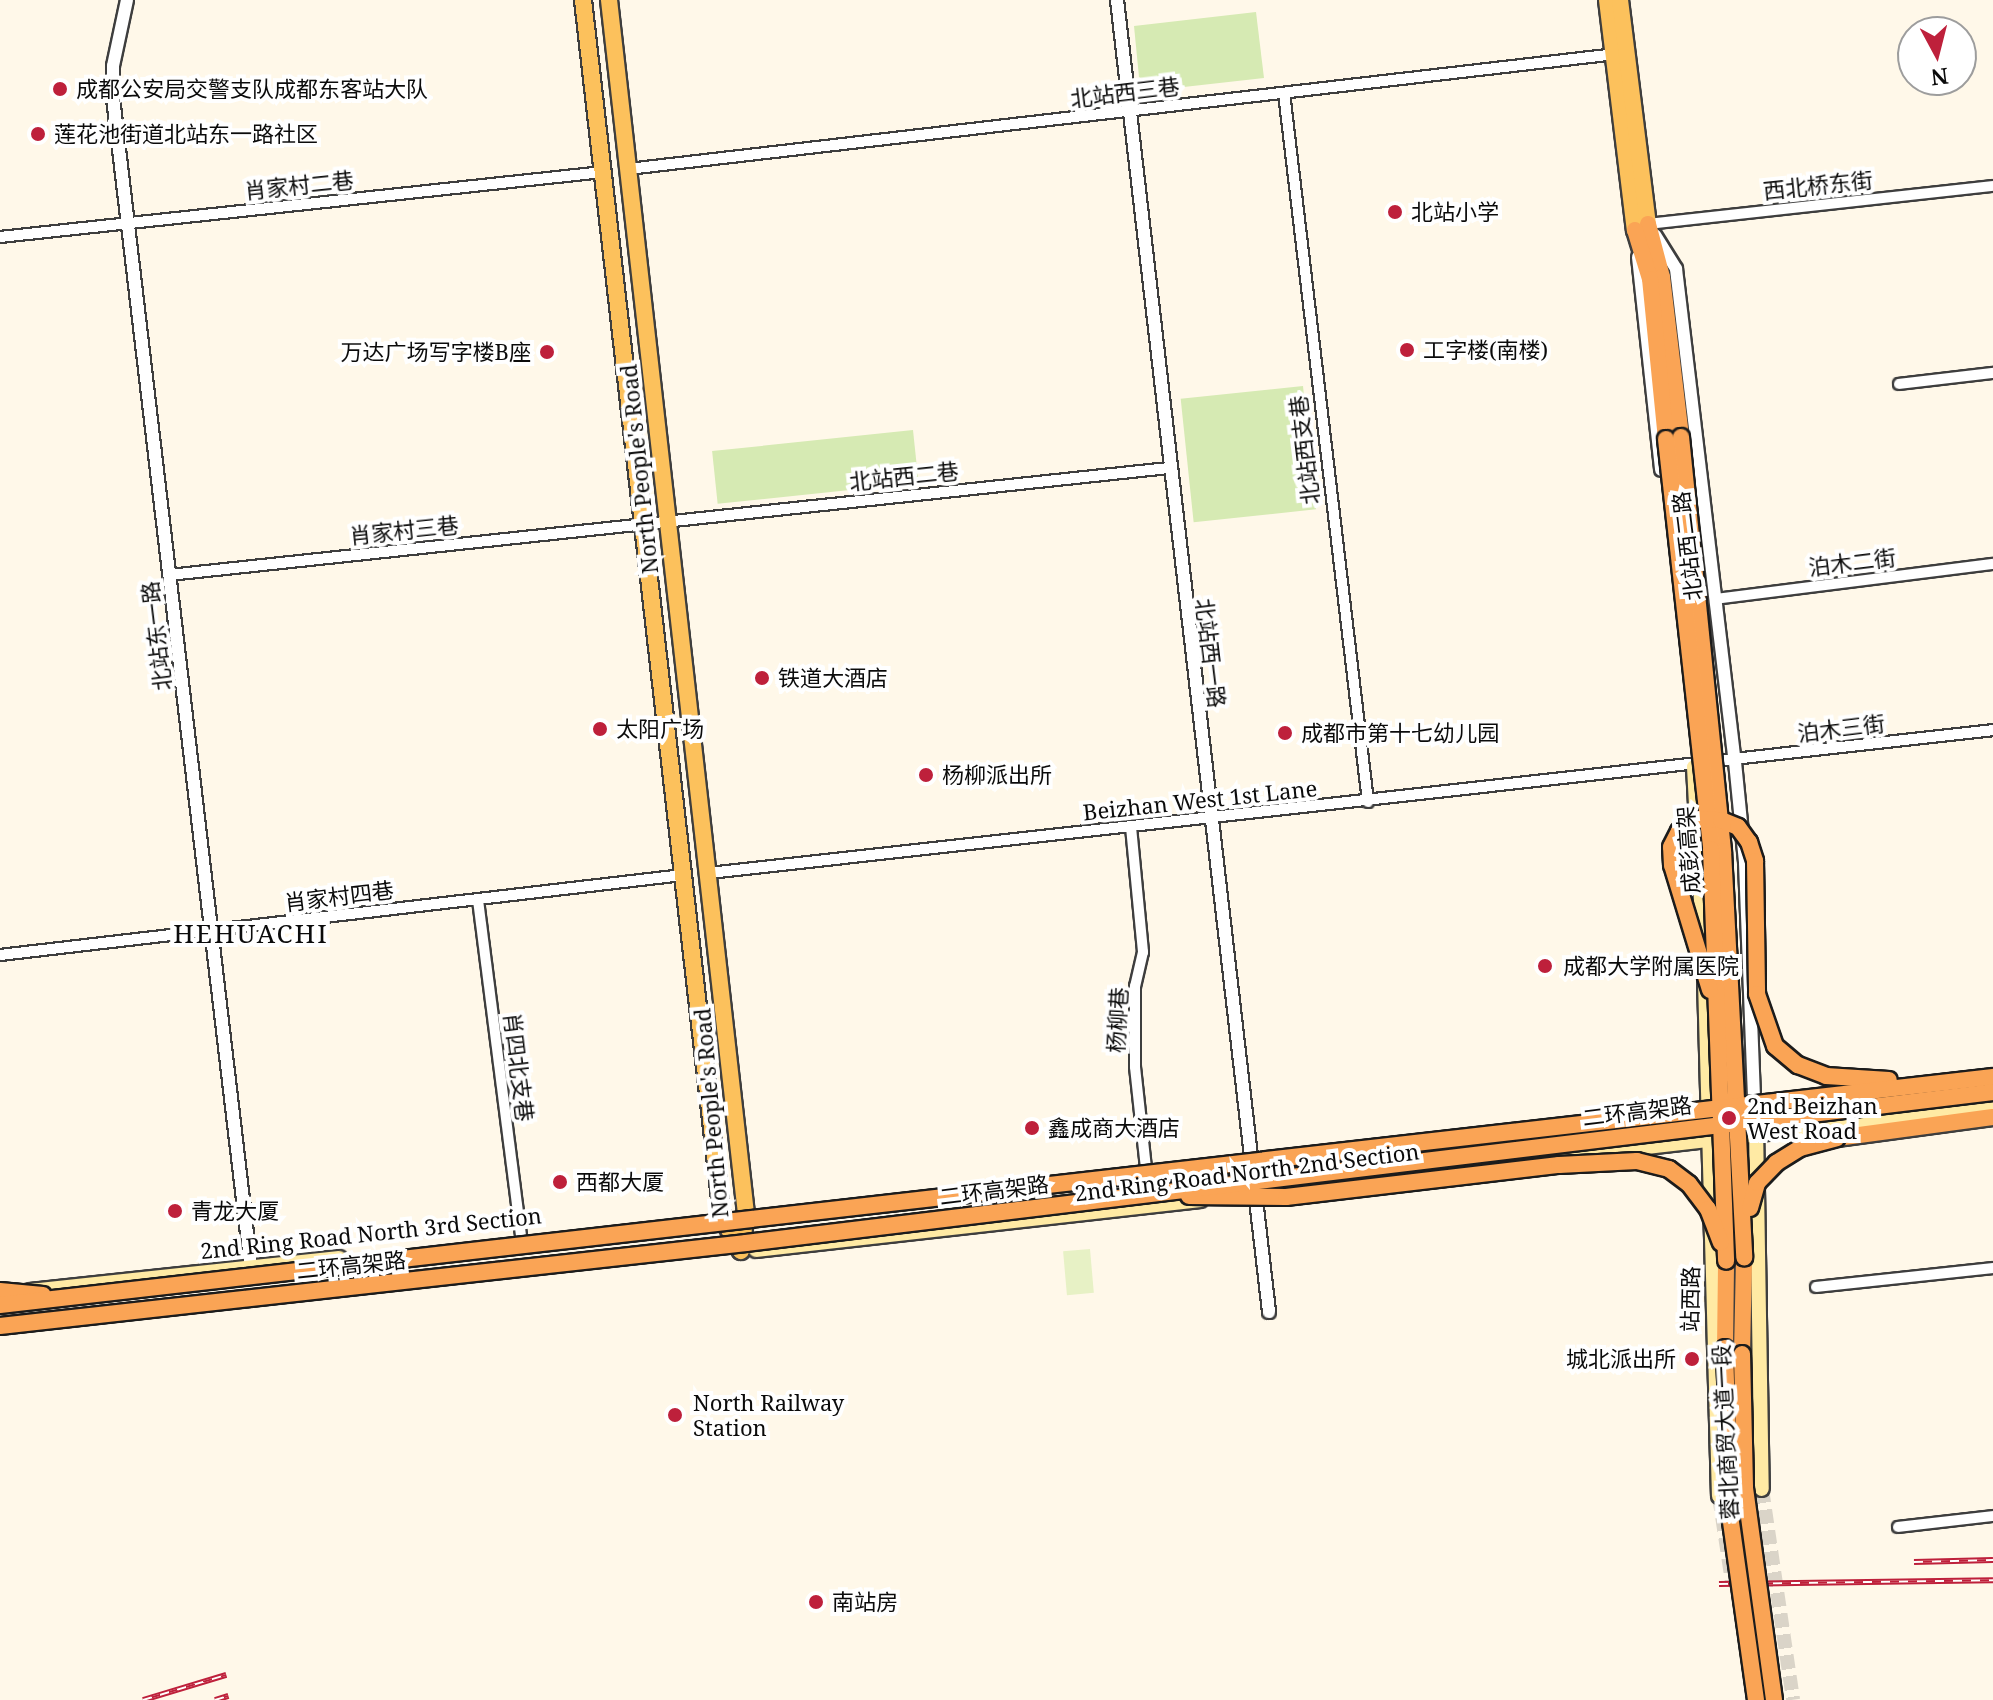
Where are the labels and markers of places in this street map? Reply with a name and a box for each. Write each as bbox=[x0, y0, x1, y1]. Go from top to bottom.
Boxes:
place label: 成都公安局交警支队成都东客站大队 bbox=[76, 76, 428, 102]
marker: 成都公安局交警支队成都东客站大队 bbox=[51, 80, 69, 98]
place label: 莲花池街道北站东一路社区 bbox=[54, 121, 318, 147]
marker: 莲花池街道北站东一路社区 bbox=[29, 125, 47, 143]
place label: 北站小学 bbox=[1411, 199, 1499, 225]
marker: 北站小学 bbox=[1386, 203, 1404, 221]
place label: 工字楼(南楼) bbox=[1423, 337, 1548, 363]
place label: 万达广场写字楼B座 bbox=[341, 339, 531, 365]
marker: 工字楼(南楼) bbox=[1398, 341, 1416, 359]
marker: 万达广场写字楼B座 bbox=[538, 343, 556, 361]
place label: 铁道大酒店 bbox=[778, 665, 888, 691]
marker: 铁道大酒店 bbox=[753, 669, 771, 687]
place label: 太阳广场 bbox=[616, 716, 704, 742]
marker: 太阳广场 bbox=[591, 720, 609, 738]
place label: 成都市第十七幼儿园 bbox=[1301, 720, 1499, 746]
marker: 成都市第十七幼儿园 bbox=[1276, 724, 1294, 742]
place label: 杨柳派出所 bbox=[942, 762, 1052, 788]
marker: 杨柳派出所 bbox=[917, 766, 935, 784]
place label: 成都大学附属医院 bbox=[1563, 953, 1739, 979]
marker: 成都大学附属医院 bbox=[1534, 955, 1556, 977]
place label: 2nd Beizhan West Road bbox=[1747, 1092, 1878, 1144]
marker: 2nd Beizhan West Road bbox=[1718, 1107, 1740, 1129]
place label: 鑫成商大酒店 bbox=[1048, 1115, 1180, 1141]
marker: 鑫成商大酒店 bbox=[1023, 1119, 1041, 1137]
place label: 西都大厦 bbox=[576, 1169, 664, 1195]
marker: 西都大厦 bbox=[551, 1173, 569, 1191]
place label: 青龙大厦 bbox=[191, 1198, 279, 1224]
marker: 青龙大厦 bbox=[166, 1202, 184, 1220]
place label: 城北派出所 bbox=[1566, 1346, 1676, 1372]
marker: 城北派出所 bbox=[1683, 1350, 1701, 1368]
place label: North Railway Station bbox=[693, 1389, 844, 1440]
marker: North Railway Station bbox=[664, 1404, 686, 1426]
place label: 南站房 bbox=[832, 1589, 898, 1615]
marker: 南站房 bbox=[807, 1593, 825, 1611]

